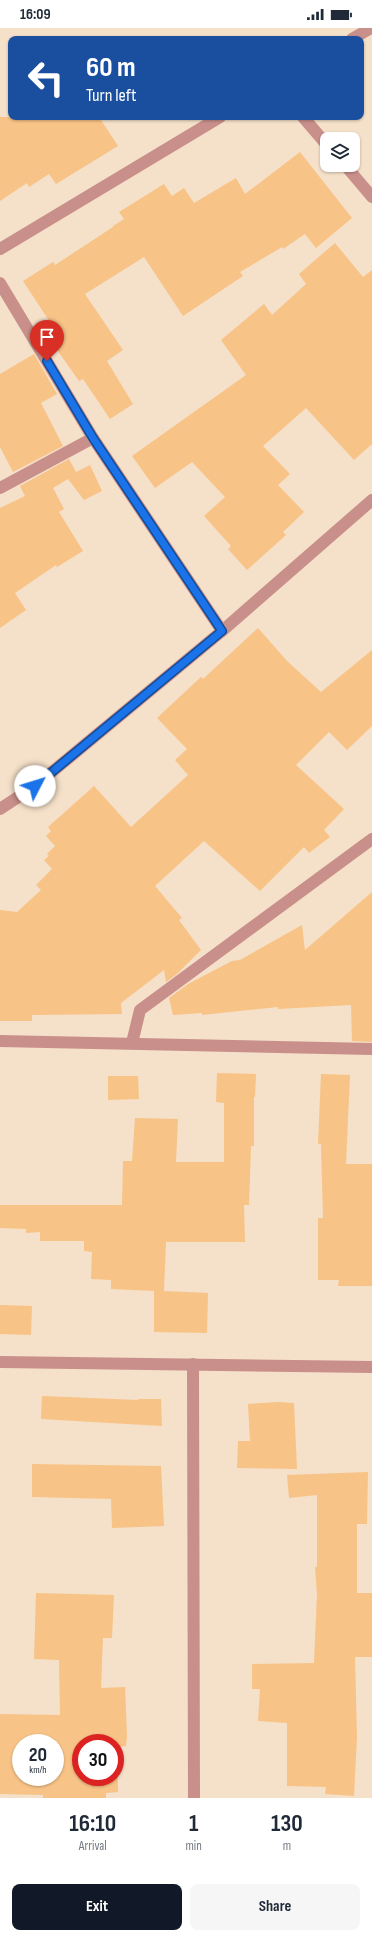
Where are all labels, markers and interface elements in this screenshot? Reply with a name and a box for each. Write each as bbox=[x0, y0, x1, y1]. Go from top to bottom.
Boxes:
text: 16:09 bbox=[20, 5, 51, 24]
text: 60 m bbox=[86, 51, 135, 84]
icon: left bbox=[20, 52, 72, 104]
text: Turn left bbox=[86, 85, 137, 106]
map controls bbox=[320, 132, 360, 172]
button: layers bbox=[320, 132, 360, 172]
pin bbox=[30, 320, 64, 361]
icon: arrive bbox=[36, 326, 58, 348]
position arrow bbox=[14, 765, 56, 807]
speed limit sign: 30 bbox=[72, 1734, 124, 1786]
text: 20 bbox=[29, 1743, 47, 1767]
text: km/h bbox=[29, 1764, 47, 1776]
text: 16:10 bbox=[69, 1809, 116, 1838]
text: 1 bbox=[189, 1809, 198, 1838]
text: 130 bbox=[271, 1809, 303, 1838]
text: Arrival bbox=[79, 1838, 107, 1854]
text: min bbox=[185, 1838, 202, 1854]
text: m bbox=[283, 1838, 291, 1854]
button: Exit bbox=[12, 1884, 182, 1930]
button: Share bbox=[190, 1884, 360, 1930]

